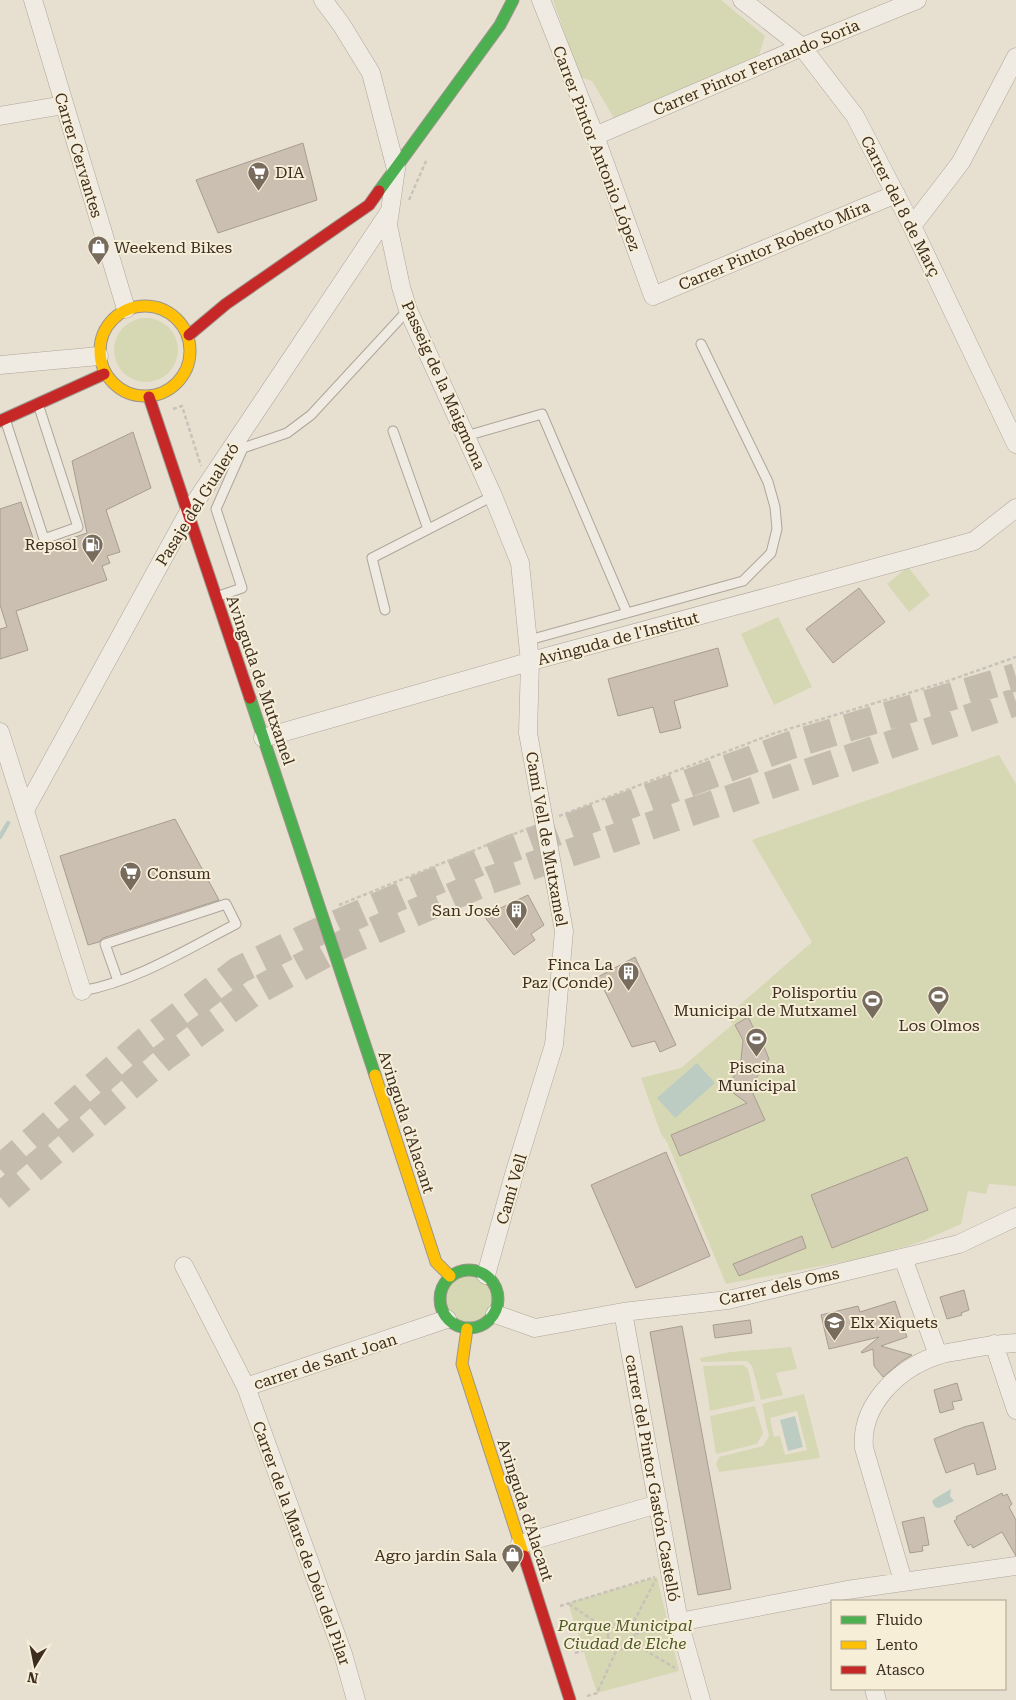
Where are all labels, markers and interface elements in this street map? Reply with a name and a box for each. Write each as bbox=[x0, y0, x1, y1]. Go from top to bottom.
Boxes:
street label: Carrer Pintor Fernando Soria bbox=[650, 15, 863, 120]
street label: Carrer Pintor Antonio López bbox=[549, 43, 645, 254]
street label: Carrer Cervantes bbox=[50, 90, 107, 220]
street label: Carrer del 8 de Març bbox=[857, 133, 944, 280]
supermarket icon: DIA bbox=[247, 160, 271, 191]
place label: DIA bbox=[275, 163, 305, 182]
street label: Carrer Pintor Roberto Mira bbox=[676, 196, 873, 295]
shop icon: Weekend Bikes bbox=[86, 235, 110, 266]
place label: Weekend Bikes bbox=[114, 238, 232, 257]
street label: Passeig de la Maigmona bbox=[398, 298, 490, 473]
street label: Pasaje del Gualeró bbox=[152, 439, 243, 569]
fuel station icon: Repsol bbox=[81, 532, 105, 563]
place label: Repsol bbox=[25, 535, 77, 554]
street label: Avinguda de Mutxamel bbox=[223, 593, 299, 767]
street label: Avinguda de l'Institut bbox=[535, 608, 701, 669]
street label: Camí Vell de Mutxamel bbox=[522, 750, 571, 928]
supermarket icon: Consum bbox=[119, 861, 143, 892]
place label: Consum bbox=[147, 864, 211, 883]
building icon: San José bbox=[504, 898, 528, 929]
place label: San José bbox=[432, 901, 500, 920]
place label: Finca La Paz (Conde) bbox=[522, 955, 613, 992]
building icon: Finca La Paz (Conde) bbox=[617, 961, 641, 992]
place label: Polisportiu Municipal de Mutxamel bbox=[674, 983, 857, 1020]
sports icon: Los Olmos bbox=[927, 984, 951, 1015]
sports icon: Polisportiu Municipal de Mutxamel bbox=[861, 989, 885, 1020]
place label: Los Olmos bbox=[898, 1016, 980, 1035]
sports icon: Piscina Municipal bbox=[745, 1026, 769, 1057]
street label: Avinguda d'Alacant bbox=[375, 1049, 438, 1196]
place label: Piscina Municipal bbox=[718, 1058, 796, 1095]
street label: Camí Vell bbox=[492, 1152, 531, 1227]
street label: Carrer dels Oms bbox=[717, 1263, 842, 1310]
school or university icon: Elx Xiquets bbox=[822, 1310, 846, 1341]
place label: Elx Xiquets bbox=[850, 1313, 938, 1332]
street label: carrer de Sant Joan bbox=[251, 1329, 399, 1394]
street label: carrer del Pintor Gastón Castelló bbox=[621, 1353, 684, 1603]
street label: Carrer de la Mare de Déu del Pilar bbox=[248, 1419, 355, 1668]
street label: Avinguda d'Alacant bbox=[494, 1437, 557, 1584]
shop icon: Agro jardín Sala bbox=[501, 1543, 525, 1574]
place label: Agro jardín Sala bbox=[374, 1546, 497, 1565]
legend bbox=[831, 1600, 1006, 1690]
text: Fluido bbox=[876, 1611, 923, 1629]
park label: Parque Municipal Ciudad de Elche bbox=[557, 1616, 692, 1653]
text: Lento bbox=[876, 1636, 918, 1654]
north arrow bbox=[10, 1640, 60, 1690]
text: Atasco bbox=[876, 1661, 925, 1679]
text: N bbox=[26, 1669, 39, 1687]

